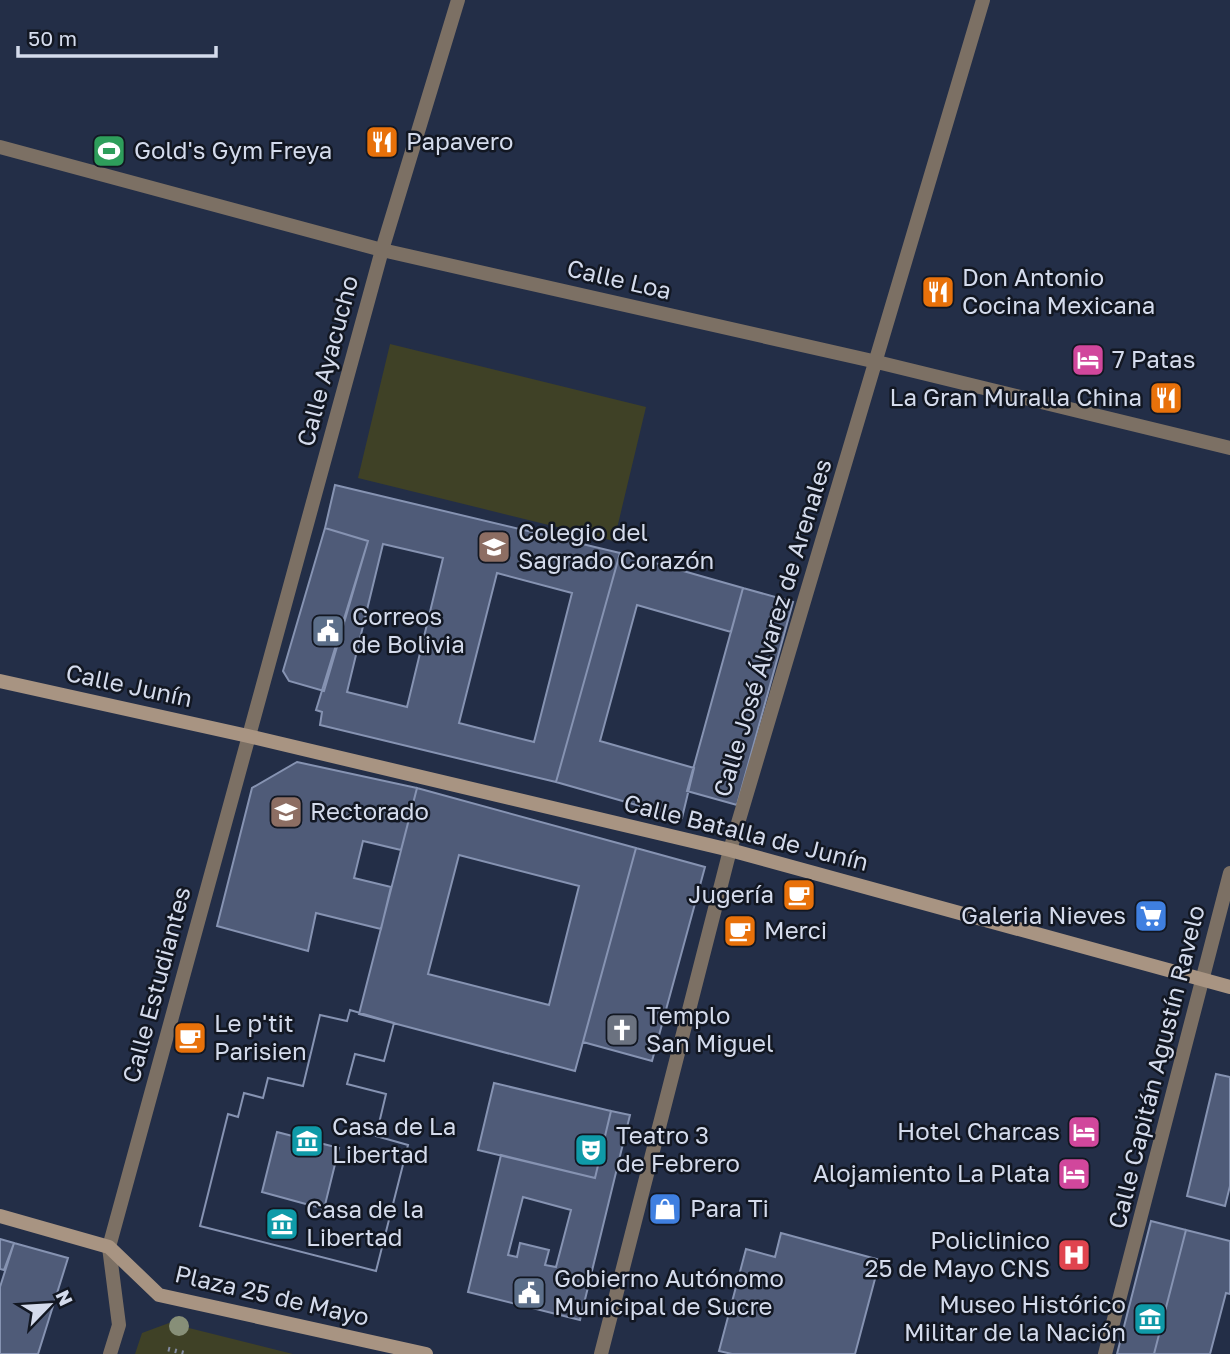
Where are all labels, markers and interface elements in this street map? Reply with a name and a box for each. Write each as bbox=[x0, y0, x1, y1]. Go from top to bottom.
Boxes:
scale bar bbox=[18, 14, 215, 58]
text: 50 m bbox=[28, 25, 77, 51]
restaurant icon: Papavero bbox=[363, 123, 401, 161]
place label: Papavero bbox=[406, 126, 513, 155]
sports icon: Gold's Gym Freya bbox=[90, 132, 128, 170]
place label: Gold's Gym Freya bbox=[134, 135, 332, 164]
street label: Calle Loa bbox=[564, 252, 674, 305]
place label: Don Antonio Cocina Mexicana bbox=[962, 262, 1155, 319]
street label: Calle Ayacucho bbox=[290, 272, 363, 449]
restaurant icon: Don Antonio Cocina Mexicana bbox=[919, 273, 957, 311]
hotel icon: 7 Patas bbox=[1069, 341, 1107, 379]
place label: 7 Patas bbox=[1112, 344, 1195, 373]
restaurant icon: La Gran Muralla China bbox=[1147, 379, 1185, 417]
place label: La Gran Muralla China bbox=[890, 382, 1142, 411]
street label: Calle José Álvarez de Arenales bbox=[706, 455, 837, 800]
place label: Colegio del Sagrado Corazón bbox=[518, 517, 714, 574]
school or university icon: Colegio del Sagrado Corazón bbox=[475, 528, 513, 566]
place label: Correos de Bolivia bbox=[352, 601, 465, 658]
public building icon: Correos de Bolivia bbox=[309, 612, 347, 650]
street label: Calle Junín bbox=[63, 657, 195, 712]
street label: Calle Batalla de Junín bbox=[621, 787, 872, 876]
school or university icon: Rectorado bbox=[267, 793, 305, 831]
place label: Rectorado bbox=[310, 796, 429, 825]
cafe icon: Jugería bbox=[780, 876, 818, 914]
place label: Jugería bbox=[688, 879, 774, 908]
street label: Calle Estudiantes bbox=[115, 883, 196, 1086]
supermarket icon: Galeria Nieves bbox=[1132, 897, 1170, 935]
place label: Galeria Nieves bbox=[961, 900, 1126, 929]
street label: Calle Capitán Agustín Ravelo bbox=[1101, 902, 1210, 1231]
cafe icon: Merci bbox=[721, 912, 759, 950]
place label: Merci bbox=[764, 915, 827, 944]
place label: Templo San Miguel bbox=[646, 1000, 774, 1057]
place label: Le p'tit Parisien bbox=[214, 1008, 307, 1065]
church icon: Templo San Miguel bbox=[603, 1011, 641, 1049]
cafe icon: Le p'tit Parisien bbox=[171, 1019, 209, 1057]
place label: Casa de La Libertad bbox=[332, 1111, 456, 1168]
hotel icon: Hotel Charcas bbox=[1065, 1113, 1103, 1151]
place label: Hotel Charcas bbox=[897, 1116, 1060, 1145]
place label: Teatro 3 de Febrero bbox=[616, 1120, 740, 1177]
museum icon: Casa de La Libertad bbox=[288, 1122, 326, 1160]
theatre icon: Teatro 3 de Febrero bbox=[572, 1131, 610, 1169]
hotel icon: Alojamiento La Plata bbox=[1055, 1155, 1093, 1193]
place label: Alojamiento La Plata bbox=[813, 1158, 1050, 1187]
shop icon: Para Ti bbox=[646, 1190, 684, 1228]
place label: Para Ti bbox=[690, 1193, 769, 1222]
place label: Casa de la Libertad bbox=[306, 1194, 424, 1251]
museum icon: Casa de la Libertad bbox=[263, 1205, 301, 1243]
place label: Policlinico 25 de Mayo CNS bbox=[864, 1225, 1050, 1282]
hospital icon: Policlinico 25 de Mayo CNS bbox=[1055, 1236, 1093, 1274]
street label: Plaza 25 de Mayo bbox=[172, 1258, 372, 1331]
place label: Gobierno Autónomo Municipal de Sucre bbox=[554, 1263, 784, 1320]
north arrow bbox=[14, 1270, 84, 1340]
public building icon: Gobierno Autónomo Municipal de Sucre bbox=[510, 1274, 548, 1312]
text: N bbox=[51, 1286, 78, 1309]
place label: Museo Histórico Militar de la Nación bbox=[904, 1289, 1126, 1346]
museum icon: Museo Histórico Militar de la Nación bbox=[1131, 1300, 1169, 1338]

